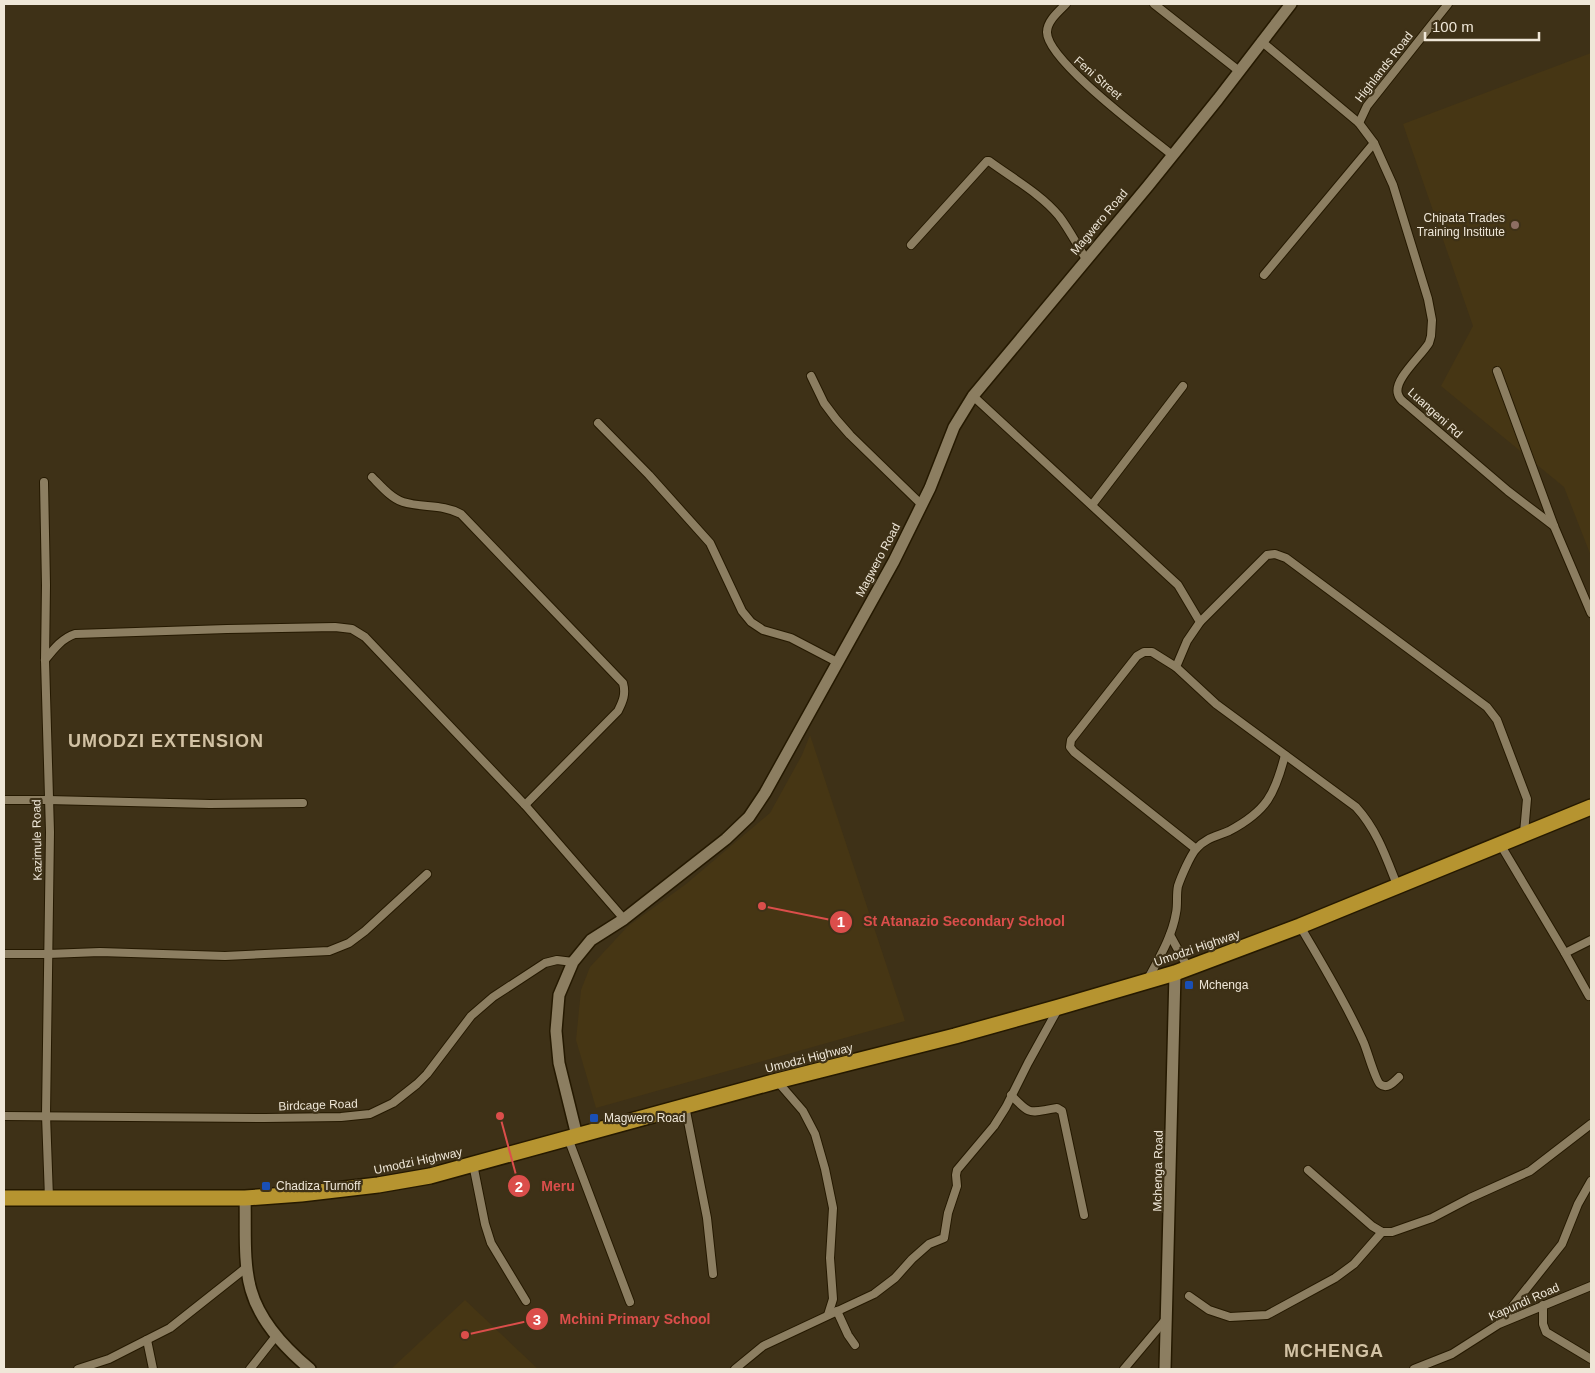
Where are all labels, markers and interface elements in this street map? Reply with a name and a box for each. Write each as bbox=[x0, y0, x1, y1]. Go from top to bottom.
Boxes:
scale bar bbox=[1425, 10, 1539, 42]
text: 100 m bbox=[1432, 18, 1474, 35]
street label: Highlands Road bbox=[1352, 29, 1416, 105]
street label: Feni Street bbox=[1071, 53, 1125, 103]
street label: Magwero Road bbox=[1067, 186, 1131, 258]
place label: Chipata Trades Training Institute bbox=[1417, 211, 1505, 239]
marker: Chipata Trades Training Institute bbox=[1509, 219, 1521, 231]
street label: Luangeni Rd bbox=[1405, 385, 1465, 441]
street label: Magwero Road bbox=[853, 521, 903, 599]
district label: UMODZI EXTENSION bbox=[68, 731, 264, 751]
street label: Kazimule Road bbox=[29, 799, 45, 881]
callout: St Atanazio Secondary School bbox=[828, 907, 1076, 936]
text: 1 bbox=[837, 913, 845, 930]
text: St Atanazio Secondary School bbox=[863, 913, 1065, 929]
street label: Umodzi Highway bbox=[1152, 927, 1242, 969]
place label: Mchenga bbox=[1199, 978, 1249, 992]
marker: Mchenga bbox=[1183, 979, 1195, 991]
street label: Umodzi Highway bbox=[764, 1040, 854, 1076]
street label: Birdcage Road bbox=[278, 1097, 358, 1113]
place label: Magwero Road bbox=[604, 1111, 685, 1125]
marker: Magwero Road bbox=[588, 1112, 600, 1124]
street label: Mchenga Road bbox=[1150, 1130, 1166, 1212]
street label: Umodzi Highway bbox=[373, 1145, 463, 1177]
callout: Meru bbox=[507, 1172, 585, 1201]
text: 2 bbox=[515, 1178, 523, 1195]
text: Meru bbox=[541, 1178, 575, 1194]
place label: Chadiza Turnoff bbox=[276, 1179, 361, 1193]
marker: Chadiza Turnoff bbox=[260, 1180, 272, 1192]
street label: Kapundi Road bbox=[1486, 1280, 1562, 1324]
callout: Mchini Primary School bbox=[525, 1305, 721, 1334]
text: 3 bbox=[533, 1311, 541, 1328]
text: Mchini Primary School bbox=[560, 1311, 710, 1327]
district label: MCHENGA bbox=[1284, 1341, 1384, 1361]

